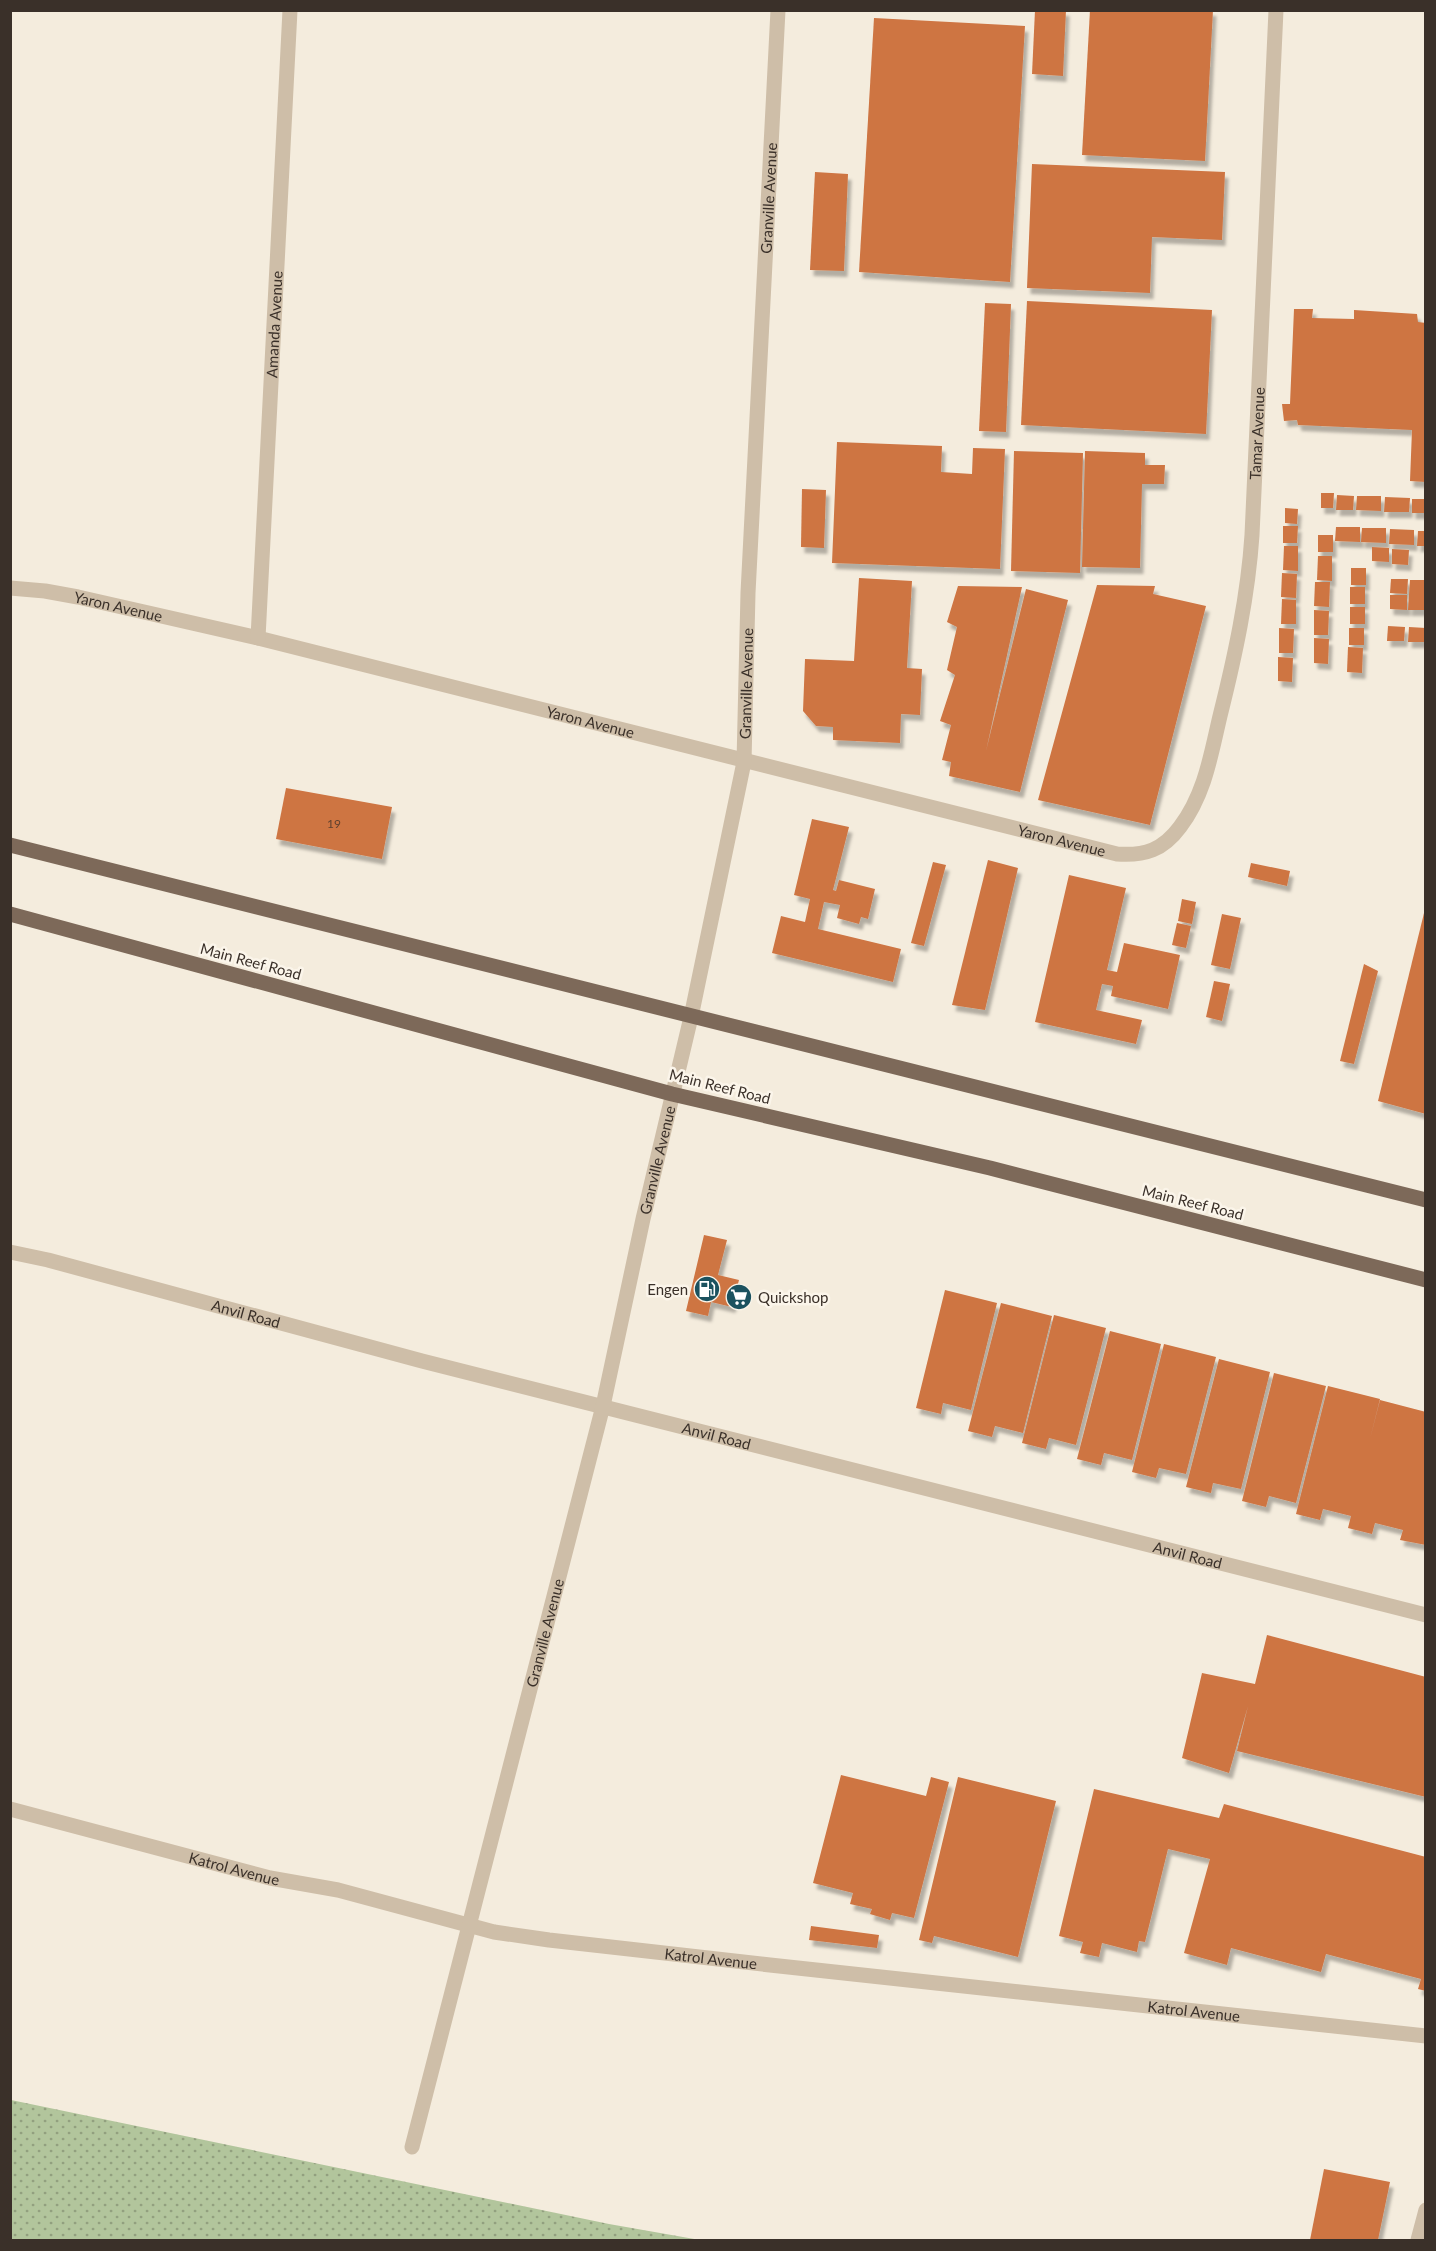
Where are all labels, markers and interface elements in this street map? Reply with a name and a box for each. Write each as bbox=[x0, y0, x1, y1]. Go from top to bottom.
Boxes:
street label: Granville Avenue bbox=[756, 142, 780, 254]
street label: Amanda Avenue bbox=[262, 270, 286, 378]
street label: Tamar Avenue bbox=[1246, 387, 1268, 480]
street label: Yaron Avenue bbox=[72, 587, 164, 625]
street label: Granville Avenue bbox=[736, 628, 756, 739]
street label: Yaron Avenue bbox=[544, 702, 636, 741]
house number: 19 bbox=[327, 816, 341, 831]
street label: Yaron Avenue bbox=[1016, 820, 1108, 860]
street label: Main Reef Road bbox=[199, 939, 303, 983]
street label: Main Reef Road bbox=[667, 1065, 773, 1107]
street label: Granville Avenue bbox=[635, 1104, 679, 1216]
street label: Main Reef Road bbox=[1140, 1181, 1246, 1223]
fuel station icon: Engen bbox=[692, 1274, 722, 1304]
place label: Engen bbox=[647, 1280, 688, 1298]
supermarket icon: Quickshop bbox=[724, 1282, 754, 1312]
place label: Quickshop bbox=[758, 1288, 828, 1306]
street label: Anvil Road bbox=[210, 1296, 282, 1331]
street label: Anvil Road bbox=[680, 1418, 753, 1453]
street label: Anvil Road bbox=[1151, 1537, 1224, 1572]
street label: Granville Avenue bbox=[522, 1577, 567, 1689]
street label: Katrol Avenue bbox=[187, 1848, 281, 1889]
street label: Katrol Avenue bbox=[664, 1944, 758, 1972]
street label: Katrol Avenue bbox=[1147, 1997, 1241, 2025]

